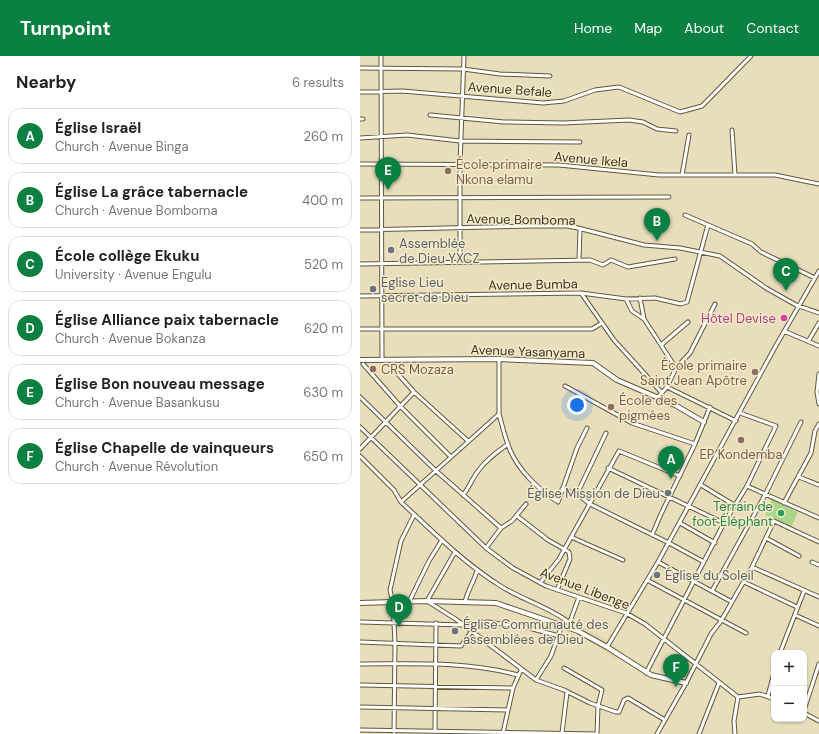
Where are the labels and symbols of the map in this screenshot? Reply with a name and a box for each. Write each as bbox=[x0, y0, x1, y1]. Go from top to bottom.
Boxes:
street label: Avenue Befale bbox=[467, 78, 553, 101]
street label: Avenue Ikela bbox=[553, 148, 629, 171]
place label: École primaire Nkona elamu bbox=[456, 155, 542, 188]
pin: E bbox=[375, 157, 401, 190]
marker: École primaire Nkona elamu bbox=[443, 166, 453, 176]
pin: B bbox=[644, 208, 670, 241]
street label: Avenue Bomboma bbox=[466, 210, 576, 229]
place label: Assemblée de Dieu YXCZ bbox=[399, 235, 479, 267]
marker: Assemblée de Dieu YXCZ bbox=[386, 245, 396, 255]
pin: C bbox=[773, 258, 799, 291]
place label: Eglise Lieu secret de Dieu bbox=[381, 274, 469, 306]
street label: Avenue Bumba bbox=[488, 275, 578, 294]
marker: Eglise Lieu secret de Dieu bbox=[368, 284, 378, 294]
place label: Hôtel Devise bbox=[701, 310, 776, 327]
marker: Hôtel Devise bbox=[779, 313, 789, 323]
street label: Avenue Yasanyama bbox=[470, 341, 586, 362]
place label: École primaire Saint Jean Apôtre bbox=[640, 356, 747, 389]
place label: CRS Mozaza bbox=[381, 361, 454, 378]
marker: CRS Mozaza bbox=[368, 364, 378, 374]
marker: École primaire Saint Jean Apôtre bbox=[750, 367, 760, 377]
place label: École des pigmées bbox=[619, 391, 677, 424]
your location bbox=[567, 395, 587, 415]
marker: École des pigmées bbox=[606, 402, 616, 412]
marker: EP Kondemba bbox=[736, 435, 746, 445]
pin: A bbox=[658, 446, 684, 479]
place label: EP Kondemba bbox=[699, 446, 783, 463]
place label: Église Mission de Dieu bbox=[527, 484, 660, 502]
marker: Église Mission de Dieu bbox=[663, 488, 673, 498]
place label: Terrain de foot Éléphant bbox=[692, 498, 773, 530]
marker: Terrain de foot Éléphant bbox=[776, 508, 786, 518]
street label: Avenue Libenge bbox=[537, 564, 632, 613]
place label: Église du Soleil bbox=[665, 566, 754, 584]
marker: Église du Soleil bbox=[652, 570, 662, 580]
pin: D bbox=[386, 594, 412, 627]
place label: Église Communauté des assemblées de Dieu bbox=[463, 615, 608, 648]
marker: Église Communauté des assemblées de Dieu bbox=[450, 626, 460, 636]
pin: F bbox=[663, 654, 689, 687]

